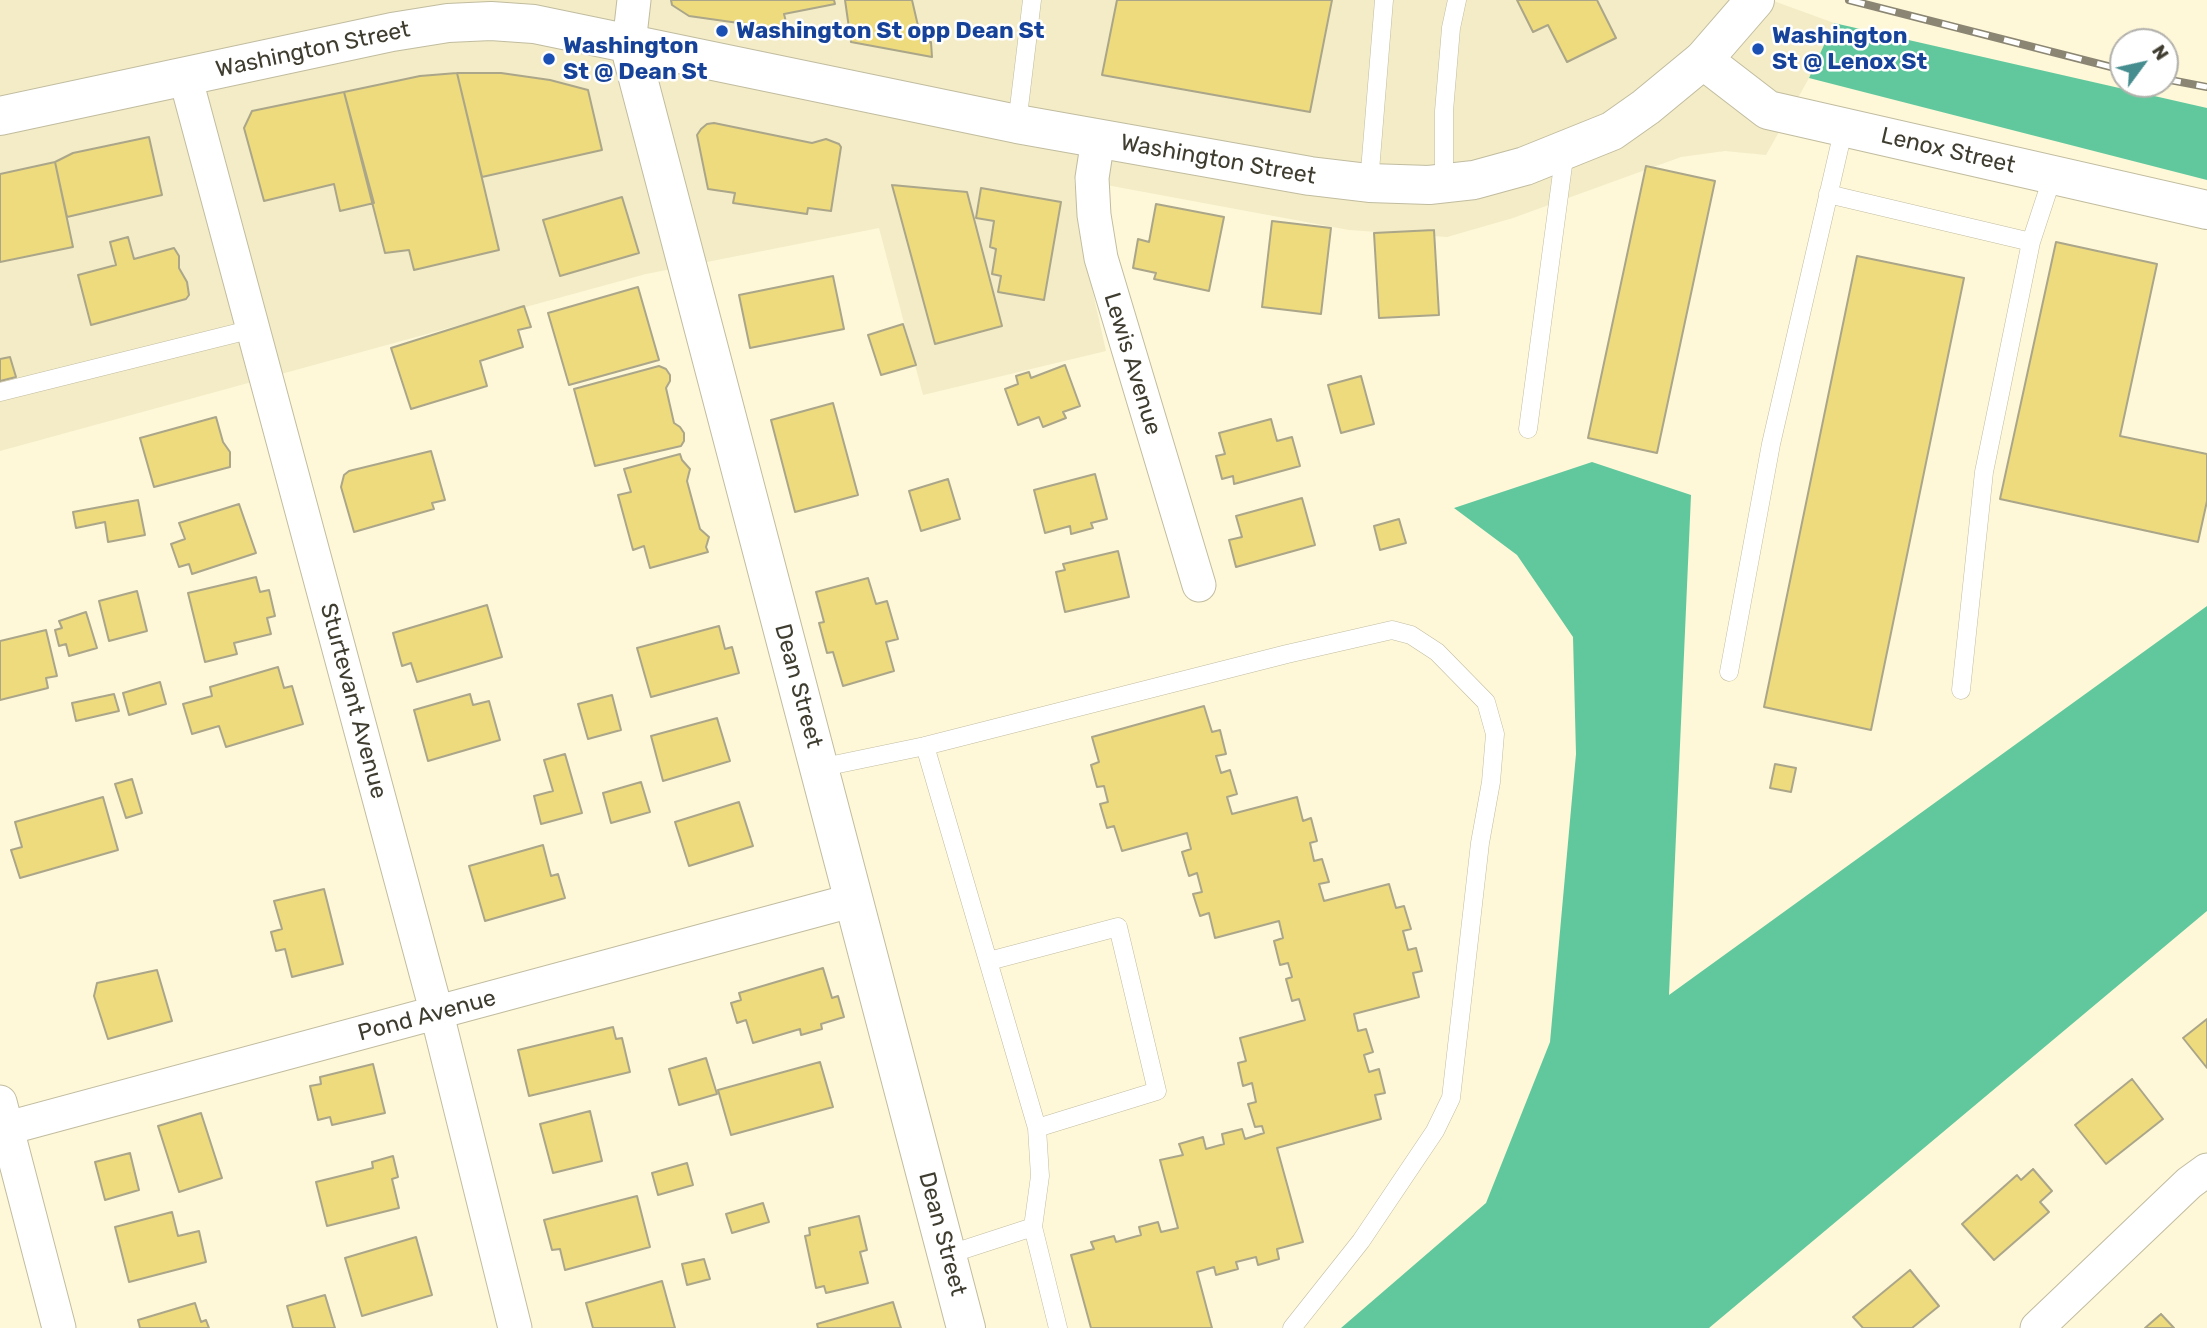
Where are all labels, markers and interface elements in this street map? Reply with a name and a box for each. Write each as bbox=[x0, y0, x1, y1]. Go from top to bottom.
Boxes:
street label: Washington Street bbox=[213, 16, 413, 84]
place label: Washington St opp Dean St bbox=[736, 17, 1045, 45]
place label: Washington St @ Lenox St bbox=[1772, 22, 1927, 76]
marker: Washington St opp Dean St bbox=[714, 23, 730, 39]
north arrow bbox=[2109, 28, 2179, 98]
place label: Washington St @ Dean St bbox=[563, 32, 708, 86]
text: N bbox=[2147, 40, 2174, 64]
marker: Washington St @ Lenox St bbox=[1750, 41, 1766, 57]
marker: Washington St @ Dean St bbox=[541, 51, 557, 67]
street label: Lenox Street bbox=[1878, 122, 2018, 180]
street label: Washington Street bbox=[1118, 129, 1318, 191]
street label: Lewis Avenue bbox=[1097, 290, 1167, 438]
street label: Sturtevant Avenue bbox=[314, 600, 392, 802]
street label: Dean Street bbox=[768, 621, 828, 751]
street label: Pond Avenue bbox=[355, 984, 499, 1048]
street label: Dean Street bbox=[912, 1169, 972, 1299]

